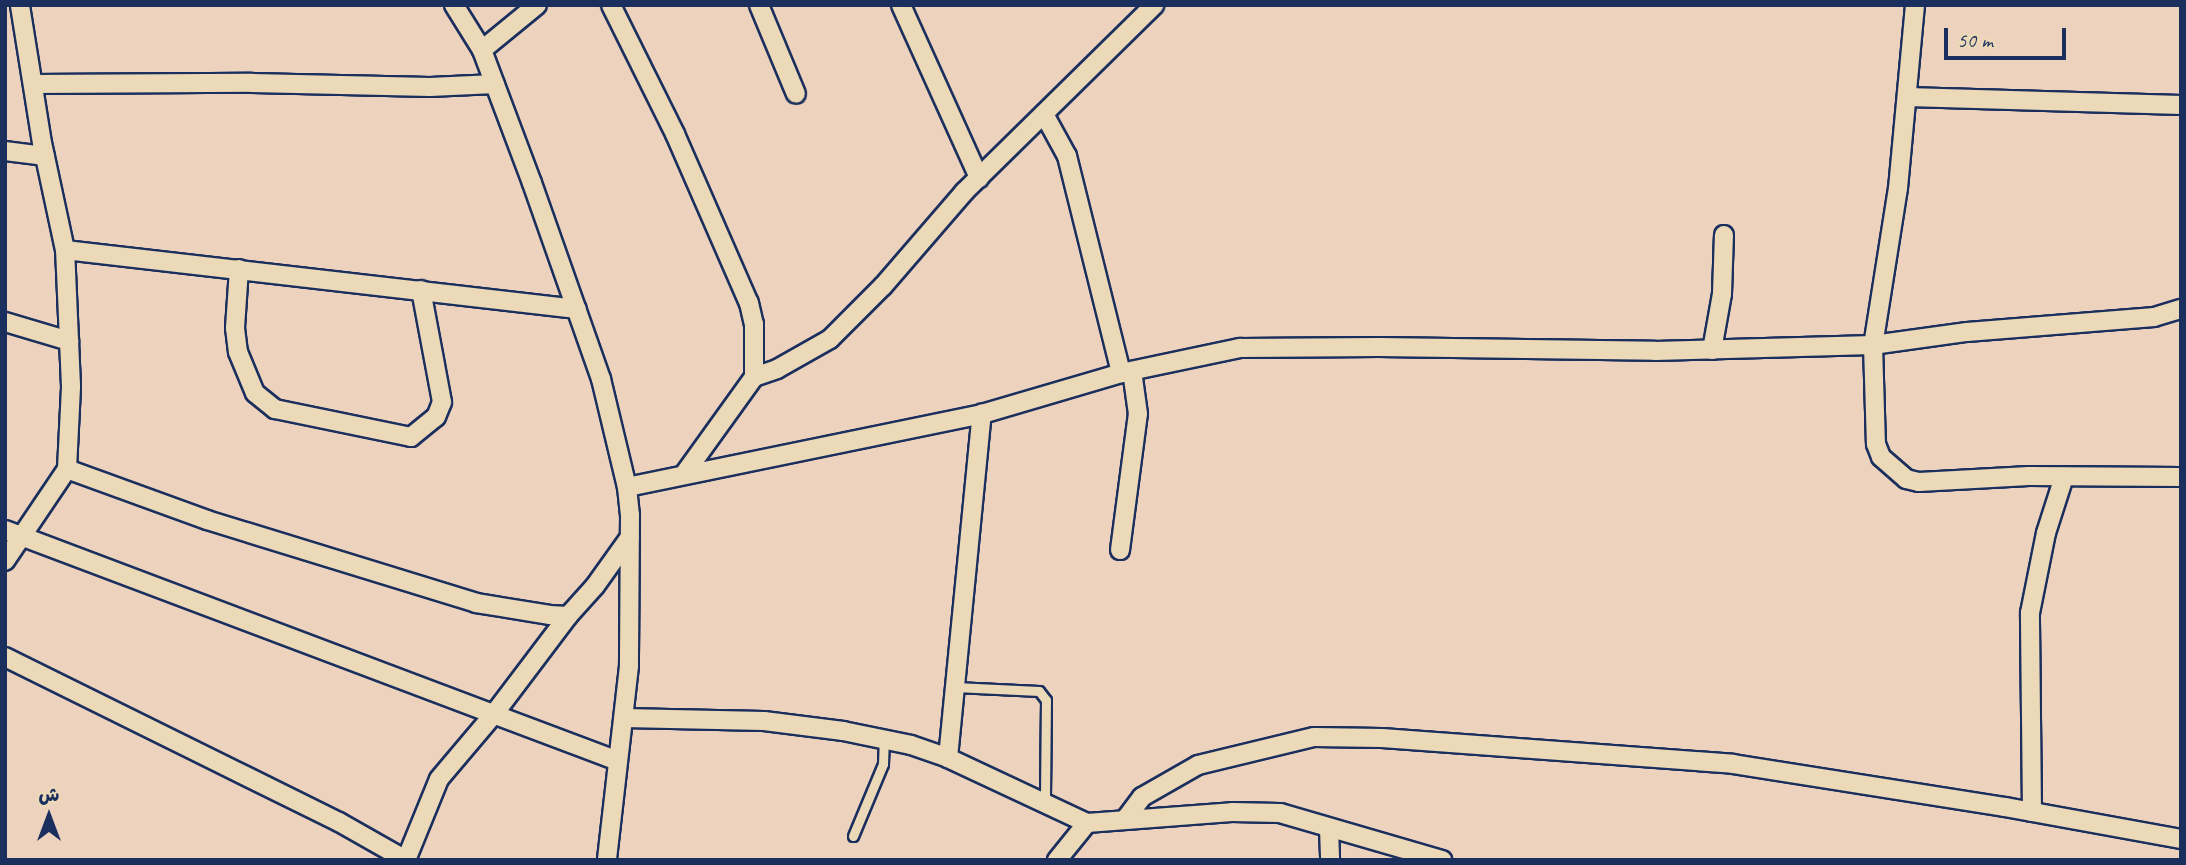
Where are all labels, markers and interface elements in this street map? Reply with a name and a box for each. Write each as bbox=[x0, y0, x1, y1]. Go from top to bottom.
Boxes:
scale bar bbox=[1948, 14, 2070, 58]
text: 50 m bbox=[1957, 27, 1993, 53]
north arrow bbox=[14, 781, 84, 851]
text: ش bbox=[39, 783, 59, 807]

